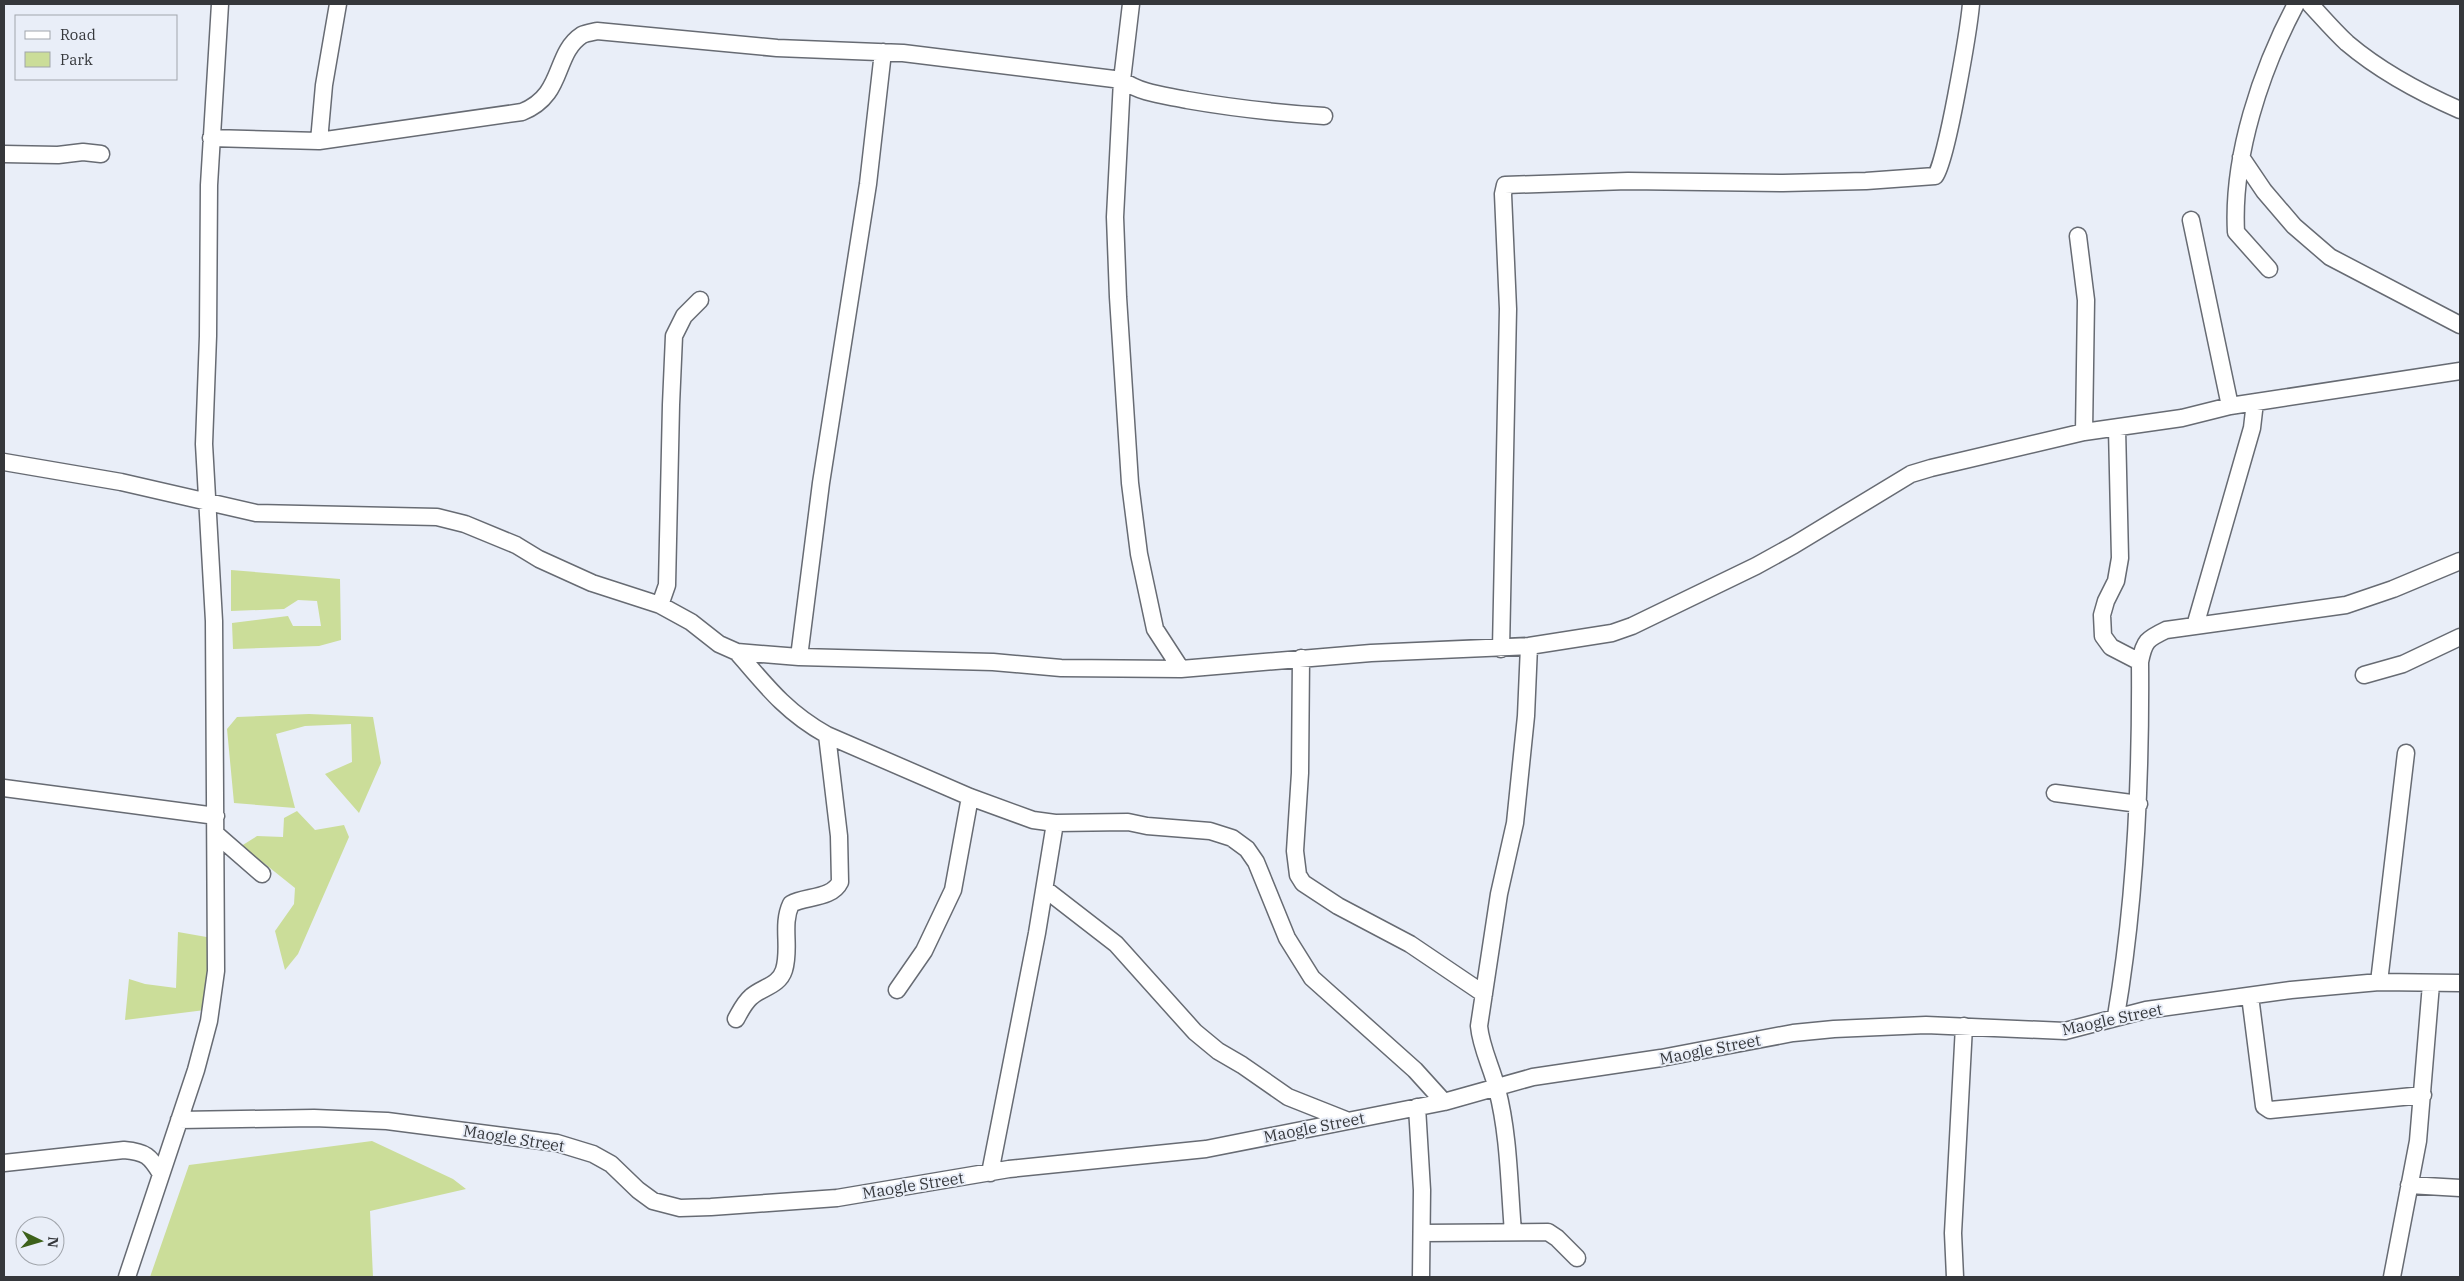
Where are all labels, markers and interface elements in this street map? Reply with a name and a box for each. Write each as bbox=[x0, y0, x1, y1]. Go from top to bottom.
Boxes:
legend bbox=[15, 15, 178, 80]
text: Road bbox=[60, 25, 96, 44]
text: Park bbox=[60, 50, 93, 69]
street label: Maogle Street bbox=[2060, 998, 2165, 1039]
street label: Maogle Street bbox=[1658, 1029, 1763, 1069]
street label: Maogle Street bbox=[1262, 1107, 1367, 1147]
street label: Maogle Street bbox=[462, 1120, 567, 1156]
street label: Maogle Street bbox=[861, 1167, 966, 1203]
north arrow bbox=[15, 1216, 65, 1266]
text: N bbox=[44, 1236, 62, 1248]

